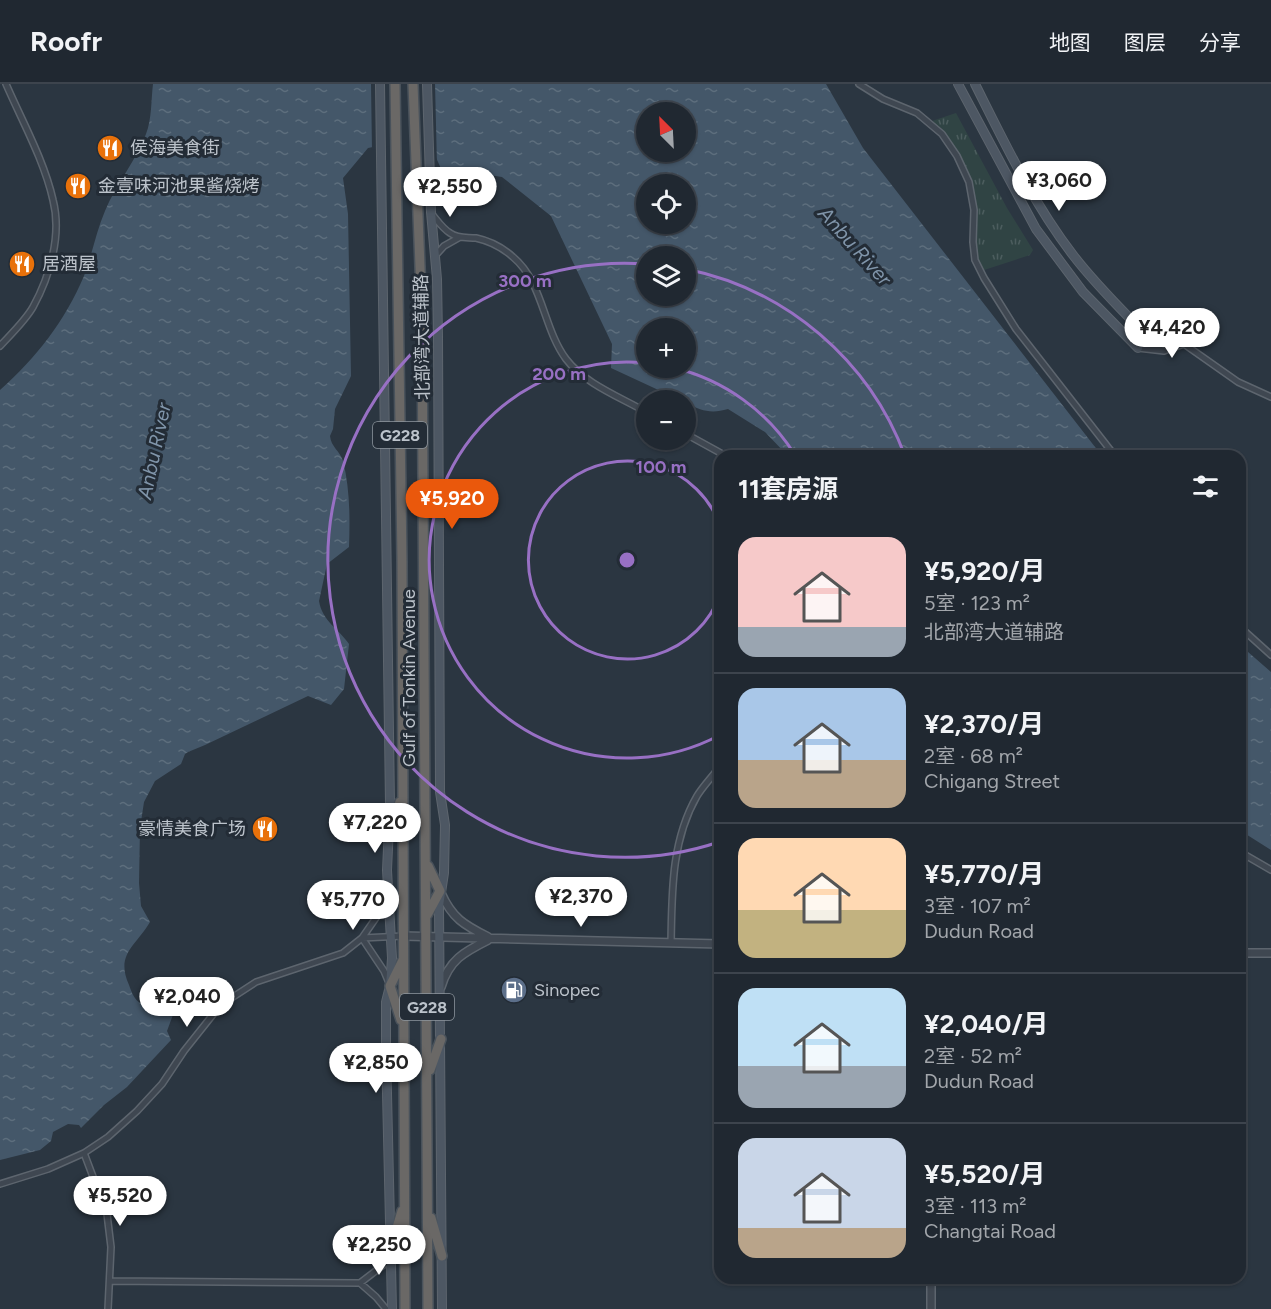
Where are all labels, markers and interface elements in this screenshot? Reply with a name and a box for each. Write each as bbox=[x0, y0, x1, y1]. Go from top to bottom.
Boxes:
text: Roofr bbox=[30, 24, 102, 58]
text: 地图 bbox=[1049, 30, 1091, 55]
text: 图层 bbox=[1124, 30, 1166, 55]
text: 分享 bbox=[1199, 30, 1241, 55]
north arrow bbox=[636, 102, 696, 162]
map controls bbox=[636, 102, 696, 450]
restaurant icon: 侯海美食街 bbox=[95, 133, 125, 163]
place label: 侯海美食街 bbox=[130, 137, 220, 159]
pin: ¥3,060 bbox=[1010, 161, 1108, 212]
pin: ¥2,550 bbox=[401, 167, 499, 218]
text: ¥3,060 bbox=[1026, 168, 1092, 192]
restaurant icon: 金壹味河池果酱烧烤 bbox=[63, 171, 93, 201]
text: ¥2,550 bbox=[418, 174, 482, 198]
button: locate bbox=[636, 174, 696, 234]
place label: 金壹味河池果酱烧烤 bbox=[98, 175, 260, 197]
water label: Anbu River bbox=[813, 201, 897, 291]
button: layers bbox=[636, 246, 696, 306]
restaurant icon: 居酒屋 bbox=[7, 249, 37, 279]
place label: 居酒屋 bbox=[42, 253, 96, 275]
text: 300 m bbox=[498, 270, 552, 292]
street label: 北部湾大道辅路 bbox=[410, 274, 434, 400]
pin: ¥4,420 bbox=[1123, 308, 1221, 359]
text: ¥4,420 bbox=[1139, 315, 1205, 339]
button: + bbox=[636, 318, 696, 378]
text: 200 m bbox=[532, 363, 586, 385]
button: − bbox=[636, 390, 696, 450]
water label: Anbu River bbox=[132, 400, 176, 502]
road number: G228 bbox=[373, 422, 427, 448]
text: 100 m bbox=[636, 456, 686, 478]
icon: filters bbox=[1189, 470, 1222, 503]
text: 11套房源 bbox=[738, 473, 838, 505]
pin: ¥5,920 bbox=[403, 479, 501, 530]
text: ¥5,920 bbox=[420, 486, 484, 510]
centre of rings bbox=[617, 550, 637, 570]
text: ¥5,920/月 bbox=[924, 555, 1046, 587]
icon: home bbox=[786, 561, 858, 633]
street label: Gulf of Tonkin Avenue bbox=[398, 589, 420, 767]
text: 5室 · 123 m² bbox=[924, 591, 1030, 615]
text: 北部湾大道辅路 bbox=[924, 620, 1064, 644]
text: ¥2,370/月 bbox=[924, 708, 1044, 740]
icon: home bbox=[786, 712, 858, 784]
text: 2室 · 68 m² bbox=[924, 744, 1023, 768]
text: Chigang Street bbox=[924, 769, 1060, 793]
pin: ¥7,220 bbox=[326, 803, 424, 854]
text: ¥7,220 bbox=[343, 810, 407, 834]
restaurant icon: 豪情美食广场 bbox=[250, 814, 280, 844]
place label: 豪情美食广场 bbox=[138, 818, 246, 840]
text: ¥5,770/月 bbox=[924, 858, 1044, 890]
icon: home bbox=[786, 862, 858, 934]
pin: ¥2,370 bbox=[532, 877, 630, 928]
pin: ¥5,770 bbox=[304, 880, 402, 931]
text: ¥2,370 bbox=[549, 884, 613, 908]
text: ¥5,770 bbox=[321, 887, 385, 911]
text: 3室 · 107 m² bbox=[924, 894, 1031, 918]
text: Dudun Road bbox=[924, 919, 1034, 943]
fuel station icon: Sinopec bbox=[499, 975, 529, 1005]
pin: ¥2,040 bbox=[138, 977, 236, 1028]
place label: Sinopec bbox=[534, 979, 600, 1001]
text: ¥2,040 bbox=[153, 984, 221, 1008]
road number: G228 bbox=[400, 994, 454, 1020]
text: ¥2,040/月 bbox=[924, 1008, 1049, 1040]
icon: home bbox=[786, 1012, 858, 1084]
pin: ¥2,850 bbox=[327, 1043, 425, 1094]
text: 2室 · 52 m² bbox=[924, 1044, 1022, 1068]
text: ¥2,850 bbox=[343, 1050, 409, 1074]
text: Dudun Road bbox=[924, 1069, 1034, 1093]
text: ¥5,520/月 bbox=[924, 1158, 1046, 1190]
icon: home bbox=[786, 1162, 858, 1234]
pin: ¥5,520 bbox=[71, 1176, 169, 1227]
text: ¥5,520 bbox=[88, 1183, 152, 1207]
text: 3室 · 113 m² bbox=[924, 1194, 1026, 1218]
text: Changtai Road bbox=[924, 1219, 1056, 1243]
pin: ¥2,250 bbox=[330, 1225, 428, 1276]
text: ¥2,250 bbox=[347, 1232, 411, 1256]

